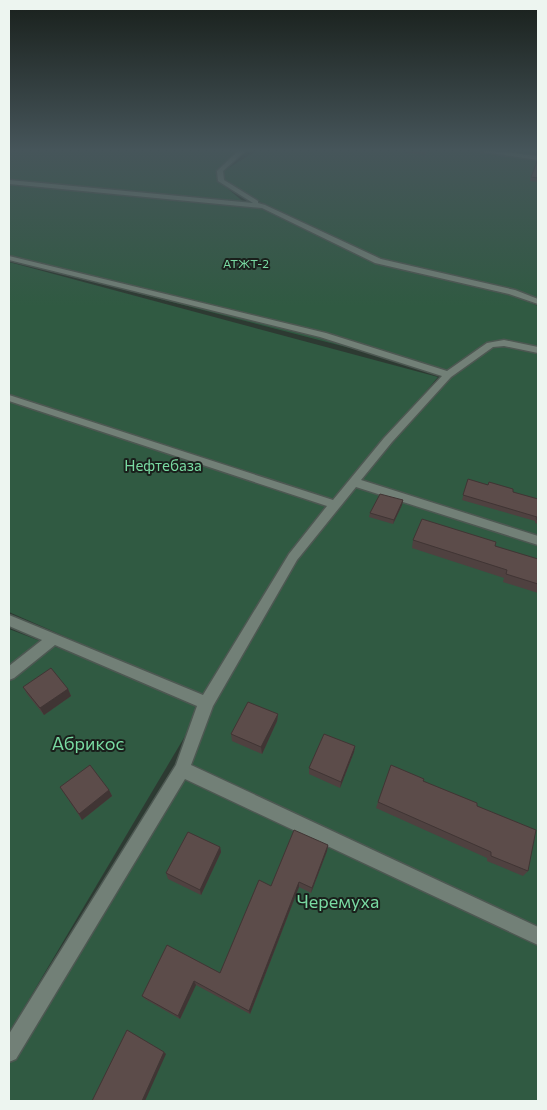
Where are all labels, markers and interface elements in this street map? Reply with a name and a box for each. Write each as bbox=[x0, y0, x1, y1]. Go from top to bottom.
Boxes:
park label: АТЖТ-2 bbox=[223, 256, 269, 270]
park label: Нефтебаза bbox=[124, 456, 202, 474]
park label: Абрикос bbox=[52, 732, 124, 754]
park label: Черемуха bbox=[297, 890, 379, 912]

